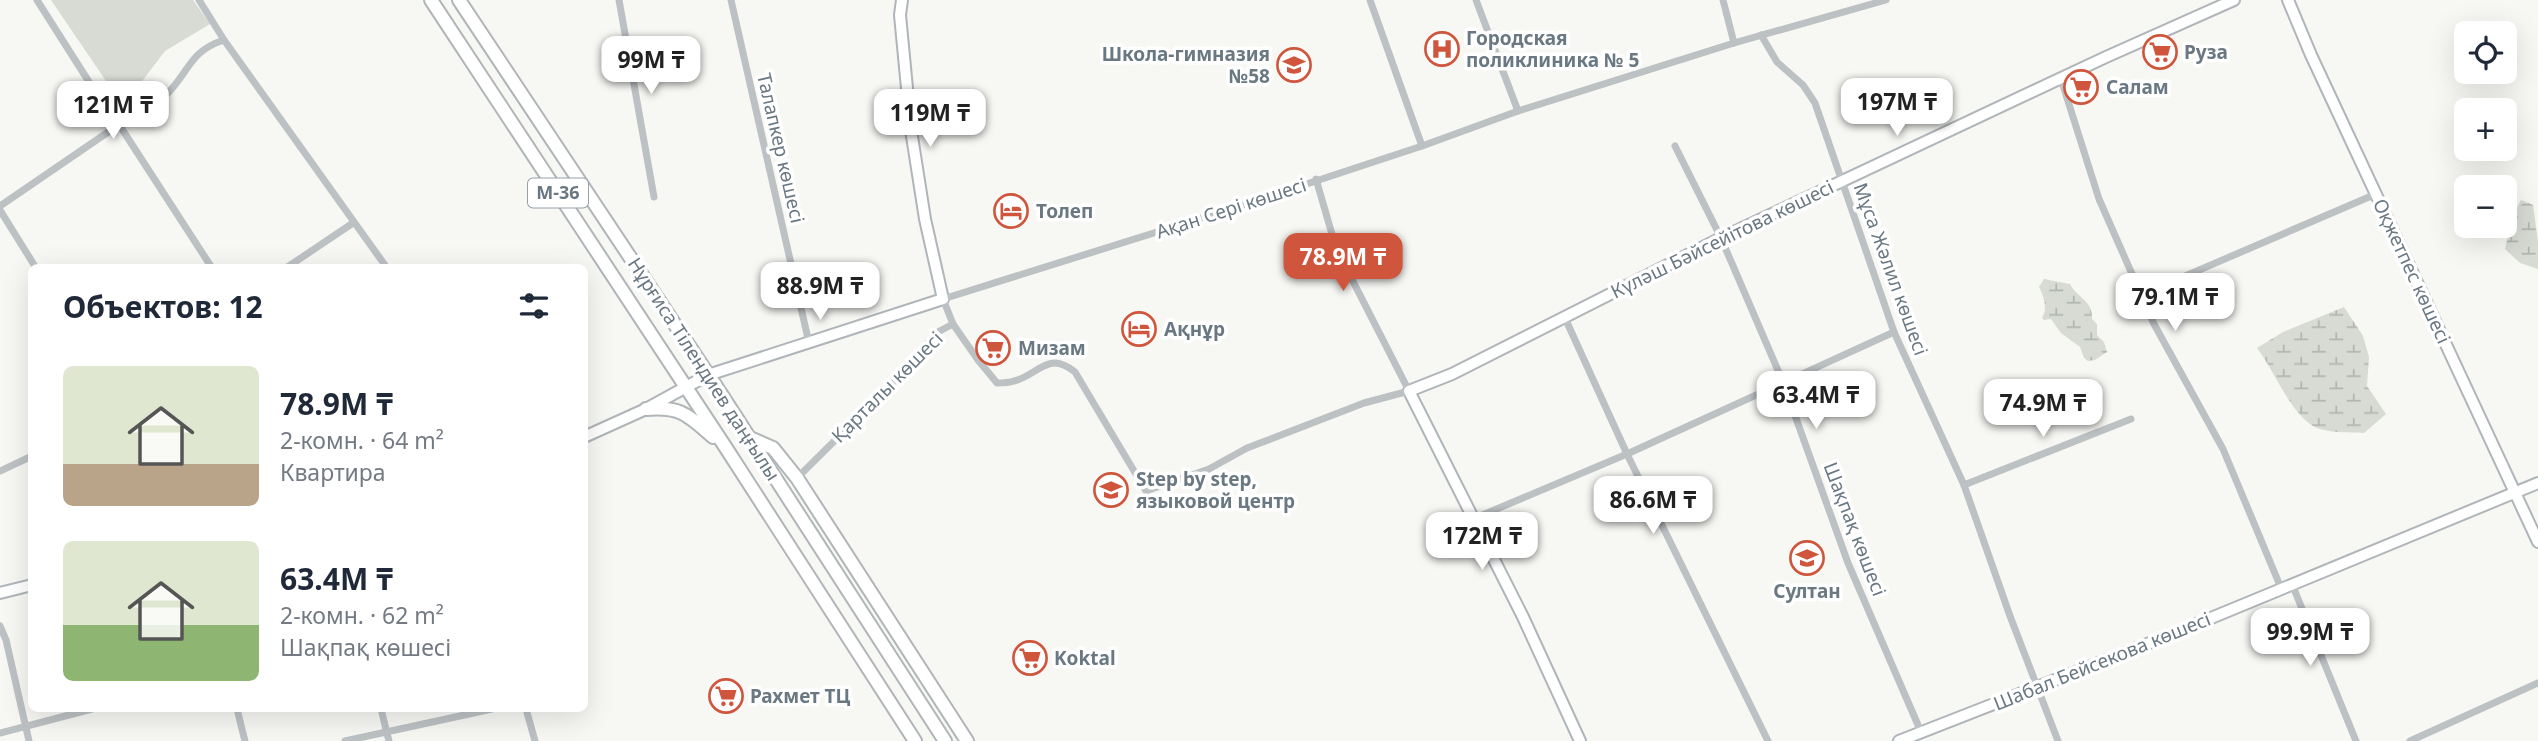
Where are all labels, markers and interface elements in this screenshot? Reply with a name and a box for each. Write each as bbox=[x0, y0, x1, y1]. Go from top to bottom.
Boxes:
map controls bbox=[2454, 21, 2517, 238]
button: locate bbox=[2454, 21, 2517, 84]
place label: Городская поликлиника № 5 bbox=[1466, 25, 1639, 73]
hospital icon: Городская поликлиника № 5 bbox=[1423, 30, 1461, 68]
supermarket icon: Руза bbox=[2141, 33, 2179, 71]
pin: 99M ₸ bbox=[602, 36, 700, 96]
place label: Руза bbox=[2184, 39, 2228, 65]
place label: Школа-гимназия №58 bbox=[1102, 41, 1270, 89]
text: 99M ₸ bbox=[617, 43, 685, 75]
school or university icon: Школа-гимназия №58 bbox=[1275, 46, 1313, 84]
supermarket icon: Салам bbox=[2062, 68, 2100, 106]
street label: Талапкер көшесі bbox=[751, 70, 811, 226]
place label: Салам bbox=[2106, 74, 2169, 100]
pin: 197M ₸ bbox=[1840, 78, 1954, 138]
pin: 121M ₸ bbox=[56, 82, 170, 141]
text: 197M ₸ bbox=[1857, 85, 1937, 117]
text: 121M ₸ bbox=[73, 88, 153, 120]
pin: 119M ₸ bbox=[873, 90, 987, 149]
text: 119M ₸ bbox=[890, 96, 970, 128]
button: + bbox=[2454, 98, 2517, 161]
street label: Ақан Сері көшесі bbox=[1152, 171, 1310, 245]
street label: Күләш Бәйсейітова көшесі bbox=[1606, 174, 1838, 304]
button: − bbox=[2454, 175, 2517, 238]
road number: M-36 bbox=[528, 178, 588, 208]
street label: Мұса Жәлил көшесі bbox=[1848, 179, 1934, 359]
hotel icon: Толеп bbox=[992, 192, 1030, 230]
street label: Оқжетпес көшесі bbox=[2367, 194, 2457, 348]
place label: Толеп bbox=[1036, 198, 1093, 224]
pin: 78.9M ₸ bbox=[1278, 233, 1408, 293]
text: 78.9M ₸ bbox=[1300, 240, 1386, 272]
street label: Нұрғиса Тілендиев даңғылы bbox=[622, 252, 786, 486]
pin: 88.9M ₸ bbox=[755, 262, 885, 322]
text: 88.9M ₸ bbox=[777, 269, 863, 301]
pin: 79.1M ₸ bbox=[2110, 274, 2240, 333]
text: 79.1M ₸ bbox=[2132, 280, 2218, 312]
text: Объектов: 12 bbox=[63, 286, 263, 327]
icon: filters bbox=[515, 287, 553, 325]
hotel icon: Ақнұр bbox=[1120, 310, 1158, 348]
place label: Ақнұр bbox=[1164, 316, 1225, 342]
street label: Қарталы көшесі bbox=[826, 326, 948, 448]
supermarket icon: Мизам bbox=[974, 329, 1012, 367]
place label: Мизам bbox=[1018, 335, 1086, 361]
pin: 63.4M ₸ bbox=[1751, 372, 1881, 431]
text: 63.4M ₸ bbox=[1773, 378, 1859, 410]
pin: 74.9M ₸ bbox=[1978, 380, 2108, 439]
text: 78.9M ₸ bbox=[280, 383, 393, 424]
text: 74.9M ₸ bbox=[2000, 386, 2086, 418]
icon: home bbox=[119, 394, 203, 478]
text: 2-комн. · 64 m² bbox=[280, 424, 444, 456]
text: Квартира bbox=[280, 456, 386, 488]
street label: Шақпақ көшесі bbox=[1818, 458, 1892, 600]
place label: Step by step, языковой центр bbox=[1136, 466, 1295, 514]
school or university icon: Step by step, языковой центр bbox=[1092, 471, 1130, 509]
pin: 86.6M ₸ bbox=[1588, 476, 1718, 536]
text: 86.6M ₸ bbox=[1610, 483, 1696, 515]
pin: 172M ₸ bbox=[1425, 512, 1539, 572]
text: 172M ₸ bbox=[1442, 519, 1522, 551]
school or university icon: Султан bbox=[1788, 539, 1826, 577]
text: 63.4M ₸ bbox=[280, 558, 393, 599]
icon: home bbox=[119, 569, 203, 653]
place label: Султан bbox=[1773, 578, 1841, 604]
text: 2-комн. · 62 m² bbox=[280, 599, 444, 631]
street label: Шабал Бейсекова көшесі bbox=[1990, 606, 2214, 716]
pin: 99.9M ₸ bbox=[2245, 608, 2375, 668]
text: 99.9M ₸ bbox=[2267, 615, 2353, 647]
text: Шақпақ көшесі bbox=[280, 631, 451, 663]
supermarket icon: Koktal bbox=[1011, 639, 1049, 677]
place label: Koktal bbox=[1054, 645, 1116, 671]
supermarket icon: Рахмет ТЦ bbox=[707, 677, 745, 715]
place label: Рахмет ТЦ bbox=[750, 683, 851, 709]

